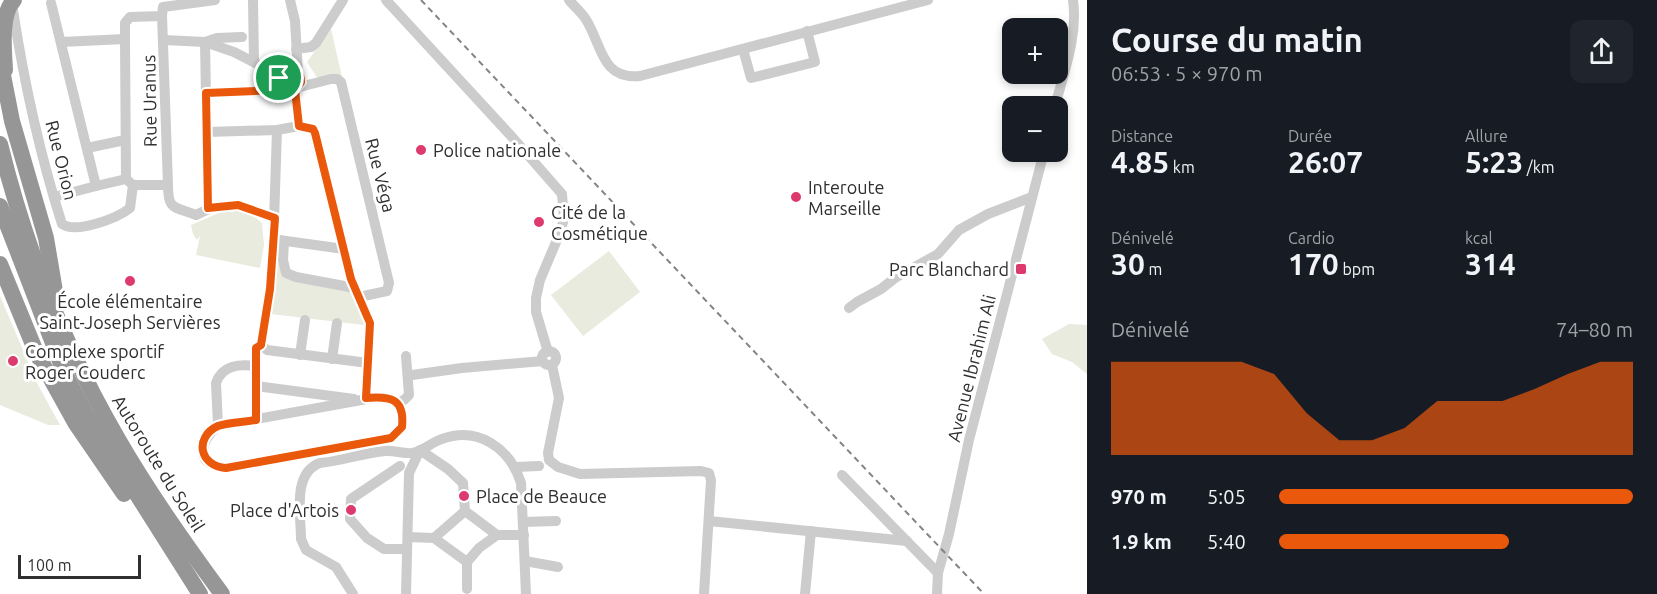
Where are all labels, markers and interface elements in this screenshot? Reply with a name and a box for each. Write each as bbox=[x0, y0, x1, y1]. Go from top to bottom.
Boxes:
map controls bbox=[1002, 18, 1068, 162]
button: + bbox=[1002, 18, 1068, 84]
button: share bbox=[1570, 20, 1633, 83]
text: Course du matin bbox=[1111, 21, 1363, 58]
pin bbox=[253, 52, 304, 103]
street label: Rue Uranus bbox=[138, 55, 160, 147]
icon: arrive bbox=[262, 61, 295, 94]
text: 06:53 · 5 × 970 m bbox=[1111, 62, 1263, 85]
button: − bbox=[1002, 96, 1068, 162]
street label: Rue Orion bbox=[42, 118, 82, 202]
text: Distance bbox=[1111, 127, 1173, 145]
text: Durée bbox=[1288, 127, 1332, 145]
text: Allure bbox=[1465, 127, 1508, 145]
street label: Rue Véga bbox=[362, 136, 400, 214]
place label: Police nationale bbox=[433, 140, 561, 160]
marker: Police nationale bbox=[414, 143, 428, 157]
text: 4.85 bbox=[1111, 145, 1169, 179]
text: 26:07 bbox=[1288, 145, 1363, 179]
text: 5:23 bbox=[1465, 145, 1523, 179]
text: km bbox=[1169, 158, 1195, 176]
text: /km bbox=[1523, 158, 1555, 176]
place label: Interoute Marseille bbox=[808, 177, 884, 218]
marker: Interoute Marseille bbox=[789, 190, 803, 204]
place label: Cité de la Cosmétique bbox=[551, 202, 648, 243]
marker: Cité de la Cosmétique bbox=[532, 215, 546, 229]
text: Dénivelé bbox=[1111, 229, 1174, 247]
text: Cardio bbox=[1288, 229, 1335, 247]
text: kcal bbox=[1465, 229, 1493, 247]
text: 30 bbox=[1111, 247, 1145, 281]
text: 170 bbox=[1288, 247, 1339, 281]
text: 314 bbox=[1465, 247, 1516, 281]
place label: Parc Blanchard bbox=[889, 259, 1009, 279]
text: m bbox=[1145, 260, 1162, 278]
text: bpm bbox=[1339, 260, 1375, 278]
marker: Parc Blanchard bbox=[1014, 262, 1028, 276]
marker: École élémentaire Saint-Joseph Servières bbox=[123, 274, 137, 288]
place label: École élémentaire Saint-Joseph Servières bbox=[39, 290, 221, 332]
street label: Avenue Ibrahim Ali bbox=[943, 292, 999, 444]
text: Dénivelé bbox=[1111, 318, 1189, 341]
text: 74–80 m bbox=[1556, 318, 1633, 341]
place label: Complexe sportif Roger Couderc bbox=[25, 341, 164, 382]
marker: Complexe sportif Roger Couderc bbox=[6, 354, 20, 368]
street label: Autoroute du Soleil bbox=[109, 391, 209, 535]
text: 970 m bbox=[1111, 485, 1167, 508]
text: 5:05 bbox=[1207, 485, 1246, 508]
place label: Place de Beauce bbox=[476, 486, 607, 506]
marker: Place de Beauce bbox=[457, 489, 471, 503]
place label: Place d'Artois bbox=[230, 500, 339, 520]
marker: Place d'Artois bbox=[344, 503, 358, 517]
text: 1.9 km bbox=[1111, 530, 1172, 553]
text: 5:40 bbox=[1207, 530, 1246, 553]
scale bar bbox=[18, 552, 141, 580]
text: 100 m bbox=[27, 556, 72, 574]

